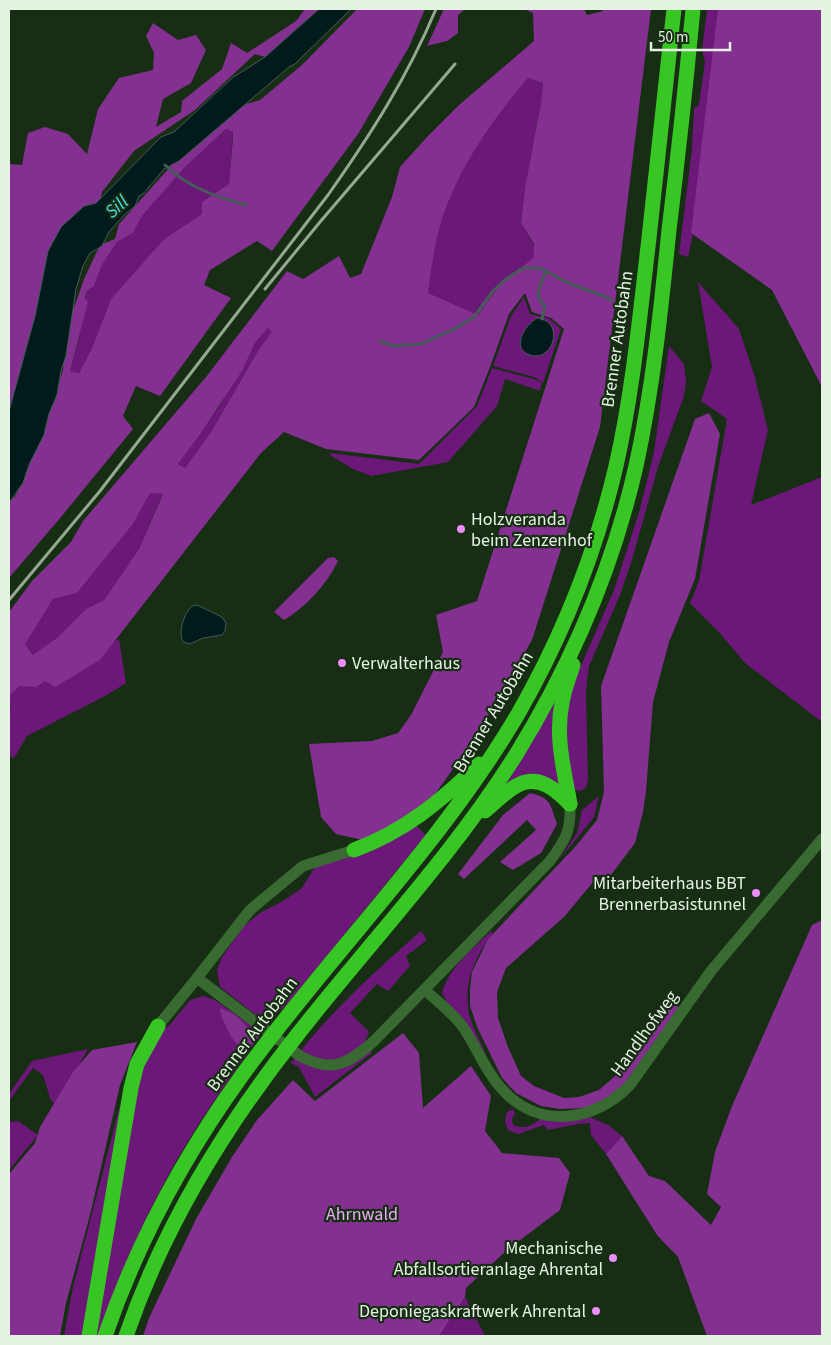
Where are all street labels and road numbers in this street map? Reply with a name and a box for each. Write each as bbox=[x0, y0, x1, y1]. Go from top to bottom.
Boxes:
street label: Brenner Autobahn bbox=[596, 269, 639, 409]
street label: Brenner Autobahn bbox=[447, 647, 540, 778]
street label: Brenner Autobahn bbox=[201, 972, 304, 1097]
street label: Handlhofweg bbox=[605, 985, 684, 1081]

